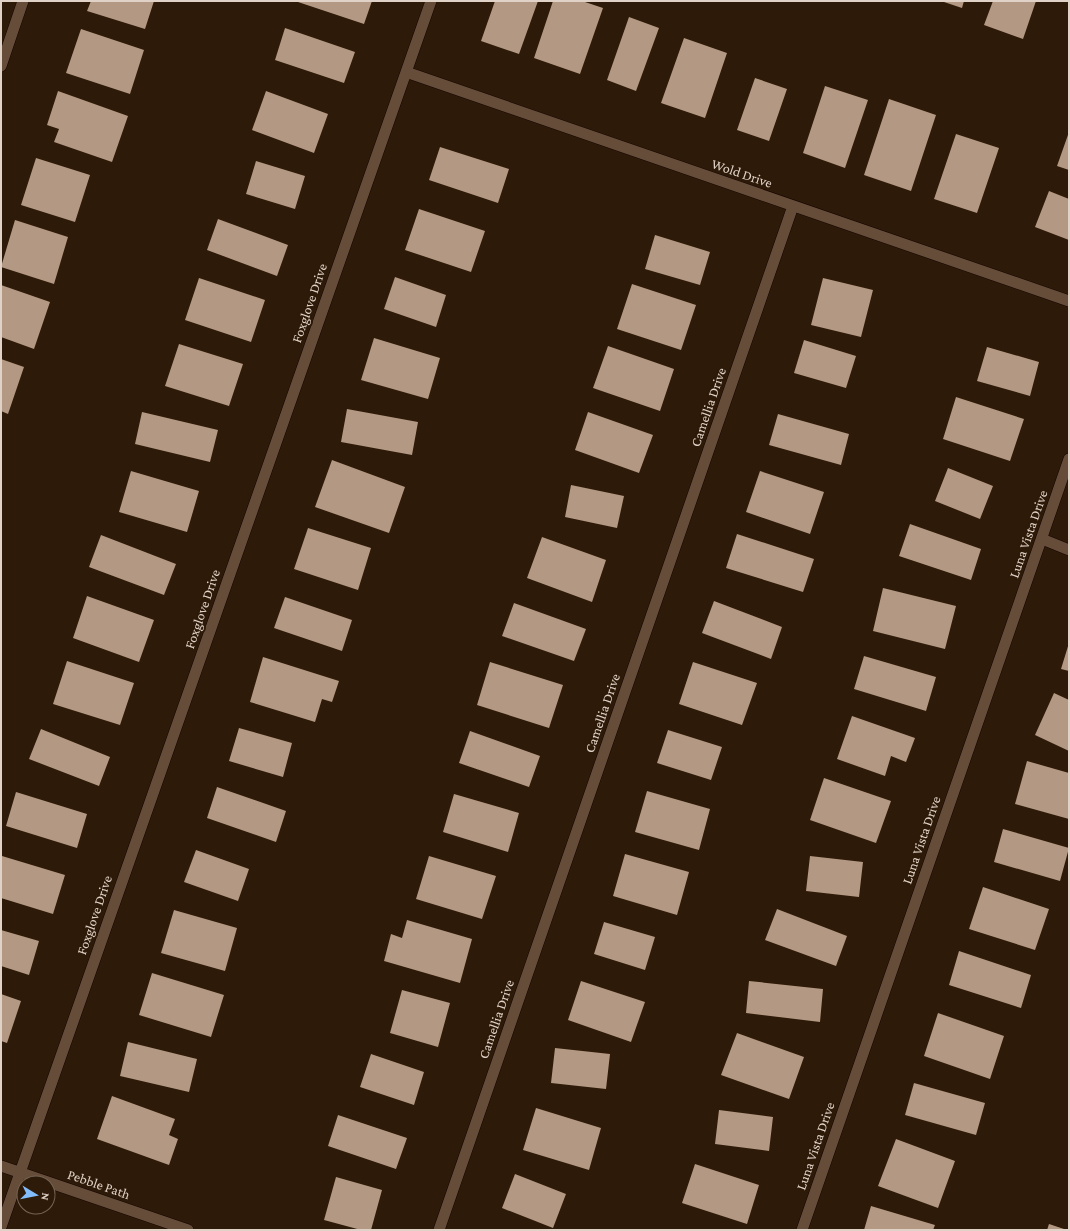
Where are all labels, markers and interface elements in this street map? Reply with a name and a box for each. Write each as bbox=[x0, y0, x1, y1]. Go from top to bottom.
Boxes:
street label: Wold Drive bbox=[709, 155, 775, 191]
street label: Foxglove Drive bbox=[288, 261, 330, 345]
street label: Camellia Drive bbox=[687, 365, 729, 449]
street label: Luna Vista Drive bbox=[1005, 488, 1051, 580]
street label: Foxglove Drive bbox=[181, 567, 223, 651]
street label: Camellia Drive bbox=[581, 671, 623, 755]
street label: Luna Vista Drive bbox=[898, 794, 944, 886]
street label: Foxglove Drive bbox=[73, 873, 115, 957]
street label: Camellia Drive bbox=[475, 977, 517, 1061]
street label: Luna Vista Drive bbox=[792, 1100, 838, 1192]
street label: Pebble Path bbox=[66, 1166, 133, 1202]
north arrow bbox=[16, 1175, 56, 1215]
text: N bbox=[39, 1192, 52, 1202]

